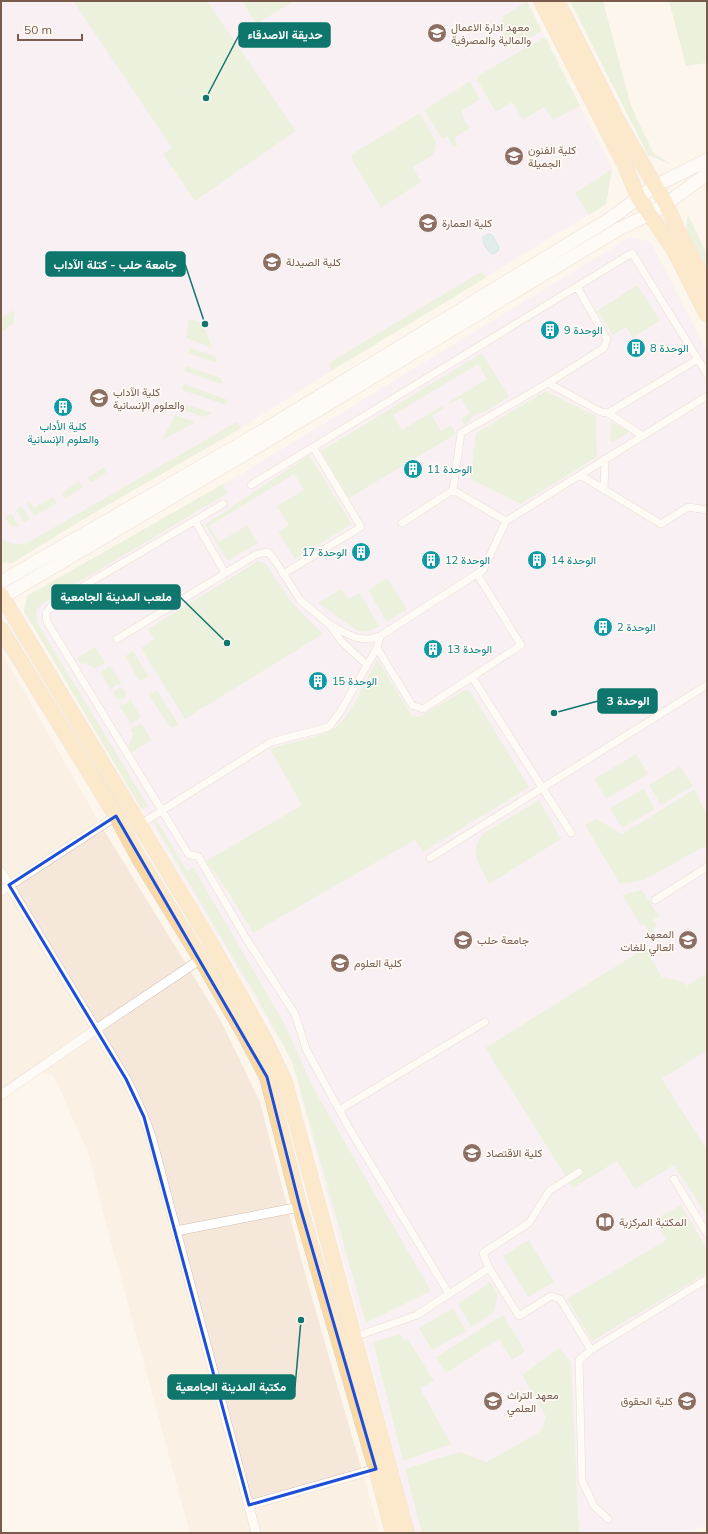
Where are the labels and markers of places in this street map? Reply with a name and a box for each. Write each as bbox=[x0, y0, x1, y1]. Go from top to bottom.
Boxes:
place label: معهد ادارة الاعمال والمالية والمصرفية bbox=[451, 20, 531, 47]
school or university icon: معهد ادارة الاعمال والمالية والمصرفية bbox=[426, 22, 448, 44]
callout: حديقة الاصدقاء bbox=[239, 23, 330, 47]
place label: كلية الفنون الجميلة bbox=[528, 143, 576, 170]
school or university icon: كلية الفنون الجميلة bbox=[503, 145, 525, 167]
school or university icon: كلية العمارة bbox=[417, 212, 439, 234]
place label: كلية العمارة bbox=[442, 216, 492, 230]
school or university icon: كلية الصيدلة bbox=[261, 251, 283, 273]
callout: جامعة حلب - كتلة الآداب bbox=[46, 252, 185, 276]
place label: كلية الصيدلة bbox=[286, 255, 341, 269]
building icon: الوحدة 9 bbox=[539, 319, 561, 341]
place label: الوحدة 9 bbox=[564, 323, 602, 337]
building icon: الوحدة 8 bbox=[625, 337, 647, 359]
place label: الوحدة 8 bbox=[650, 341, 688, 355]
place label: كلية الآداب والعلوم الإنسانية bbox=[113, 385, 185, 413]
school or university icon: كلية الآداب والعلوم الإنسانية bbox=[88, 387, 110, 409]
building icon: كلية الأداب والعلوم الإنسانية bbox=[52, 396, 74, 418]
place label: كلية الأداب والعلوم الإنسانية bbox=[27, 419, 99, 447]
building icon: الوحدة 11 bbox=[402, 458, 424, 480]
place label: الوحدة 11 bbox=[427, 462, 472, 476]
building icon: الوحدة 17 bbox=[350, 541, 372, 563]
place label: الوحدة 17 bbox=[302, 545, 347, 559]
building icon: الوحدة 12 bbox=[420, 549, 442, 571]
building icon: الوحدة 14 bbox=[526, 549, 548, 571]
place label: الوحدة 12 bbox=[445, 553, 490, 567]
place label: الوحدة 14 bbox=[551, 553, 596, 567]
callout: ملعب المدينة الجامعية bbox=[52, 585, 180, 609]
building icon: الوحدة 2 bbox=[592, 616, 614, 638]
place label: الوحدة 2 bbox=[617, 620, 655, 634]
building icon: الوحدة 13 bbox=[422, 638, 444, 660]
place label: الوحدة 13 bbox=[447, 642, 492, 656]
building icon: الوحدة 15 bbox=[307, 670, 329, 692]
place label: الوحدة 15 bbox=[332, 674, 377, 688]
callout: الوحدة 3 bbox=[598, 689, 657, 713]
place label: المعهد العالي للغات bbox=[620, 927, 674, 957]
school or university icon: جامعة حلب bbox=[452, 929, 474, 951]
school or university icon: المعهد العالي للغات bbox=[677, 929, 699, 951]
place label: جامعة حلب bbox=[477, 933, 529, 947]
school or university icon: كلية العلوم bbox=[329, 952, 351, 974]
place label: كلية العلوم bbox=[354, 956, 402, 971]
school or university icon: كلية الاقتصاد bbox=[461, 1142, 483, 1164]
place label: كلية الاقتصاد bbox=[486, 1146, 542, 1160]
library icon: المكتبة المركزية bbox=[594, 1211, 616, 1233]
place label: المكتبة المركزية bbox=[619, 1215, 687, 1229]
callout: مكتبة المدينة الجامعية bbox=[168, 1375, 295, 1399]
place label: معهد التراث العلمي bbox=[507, 1388, 559, 1418]
school or university icon: معهد التراث العلمي bbox=[482, 1390, 504, 1412]
school or university icon: كلية الحقوق bbox=[676, 1390, 698, 1412]
place label: كلية الحقوق bbox=[621, 1394, 673, 1408]

